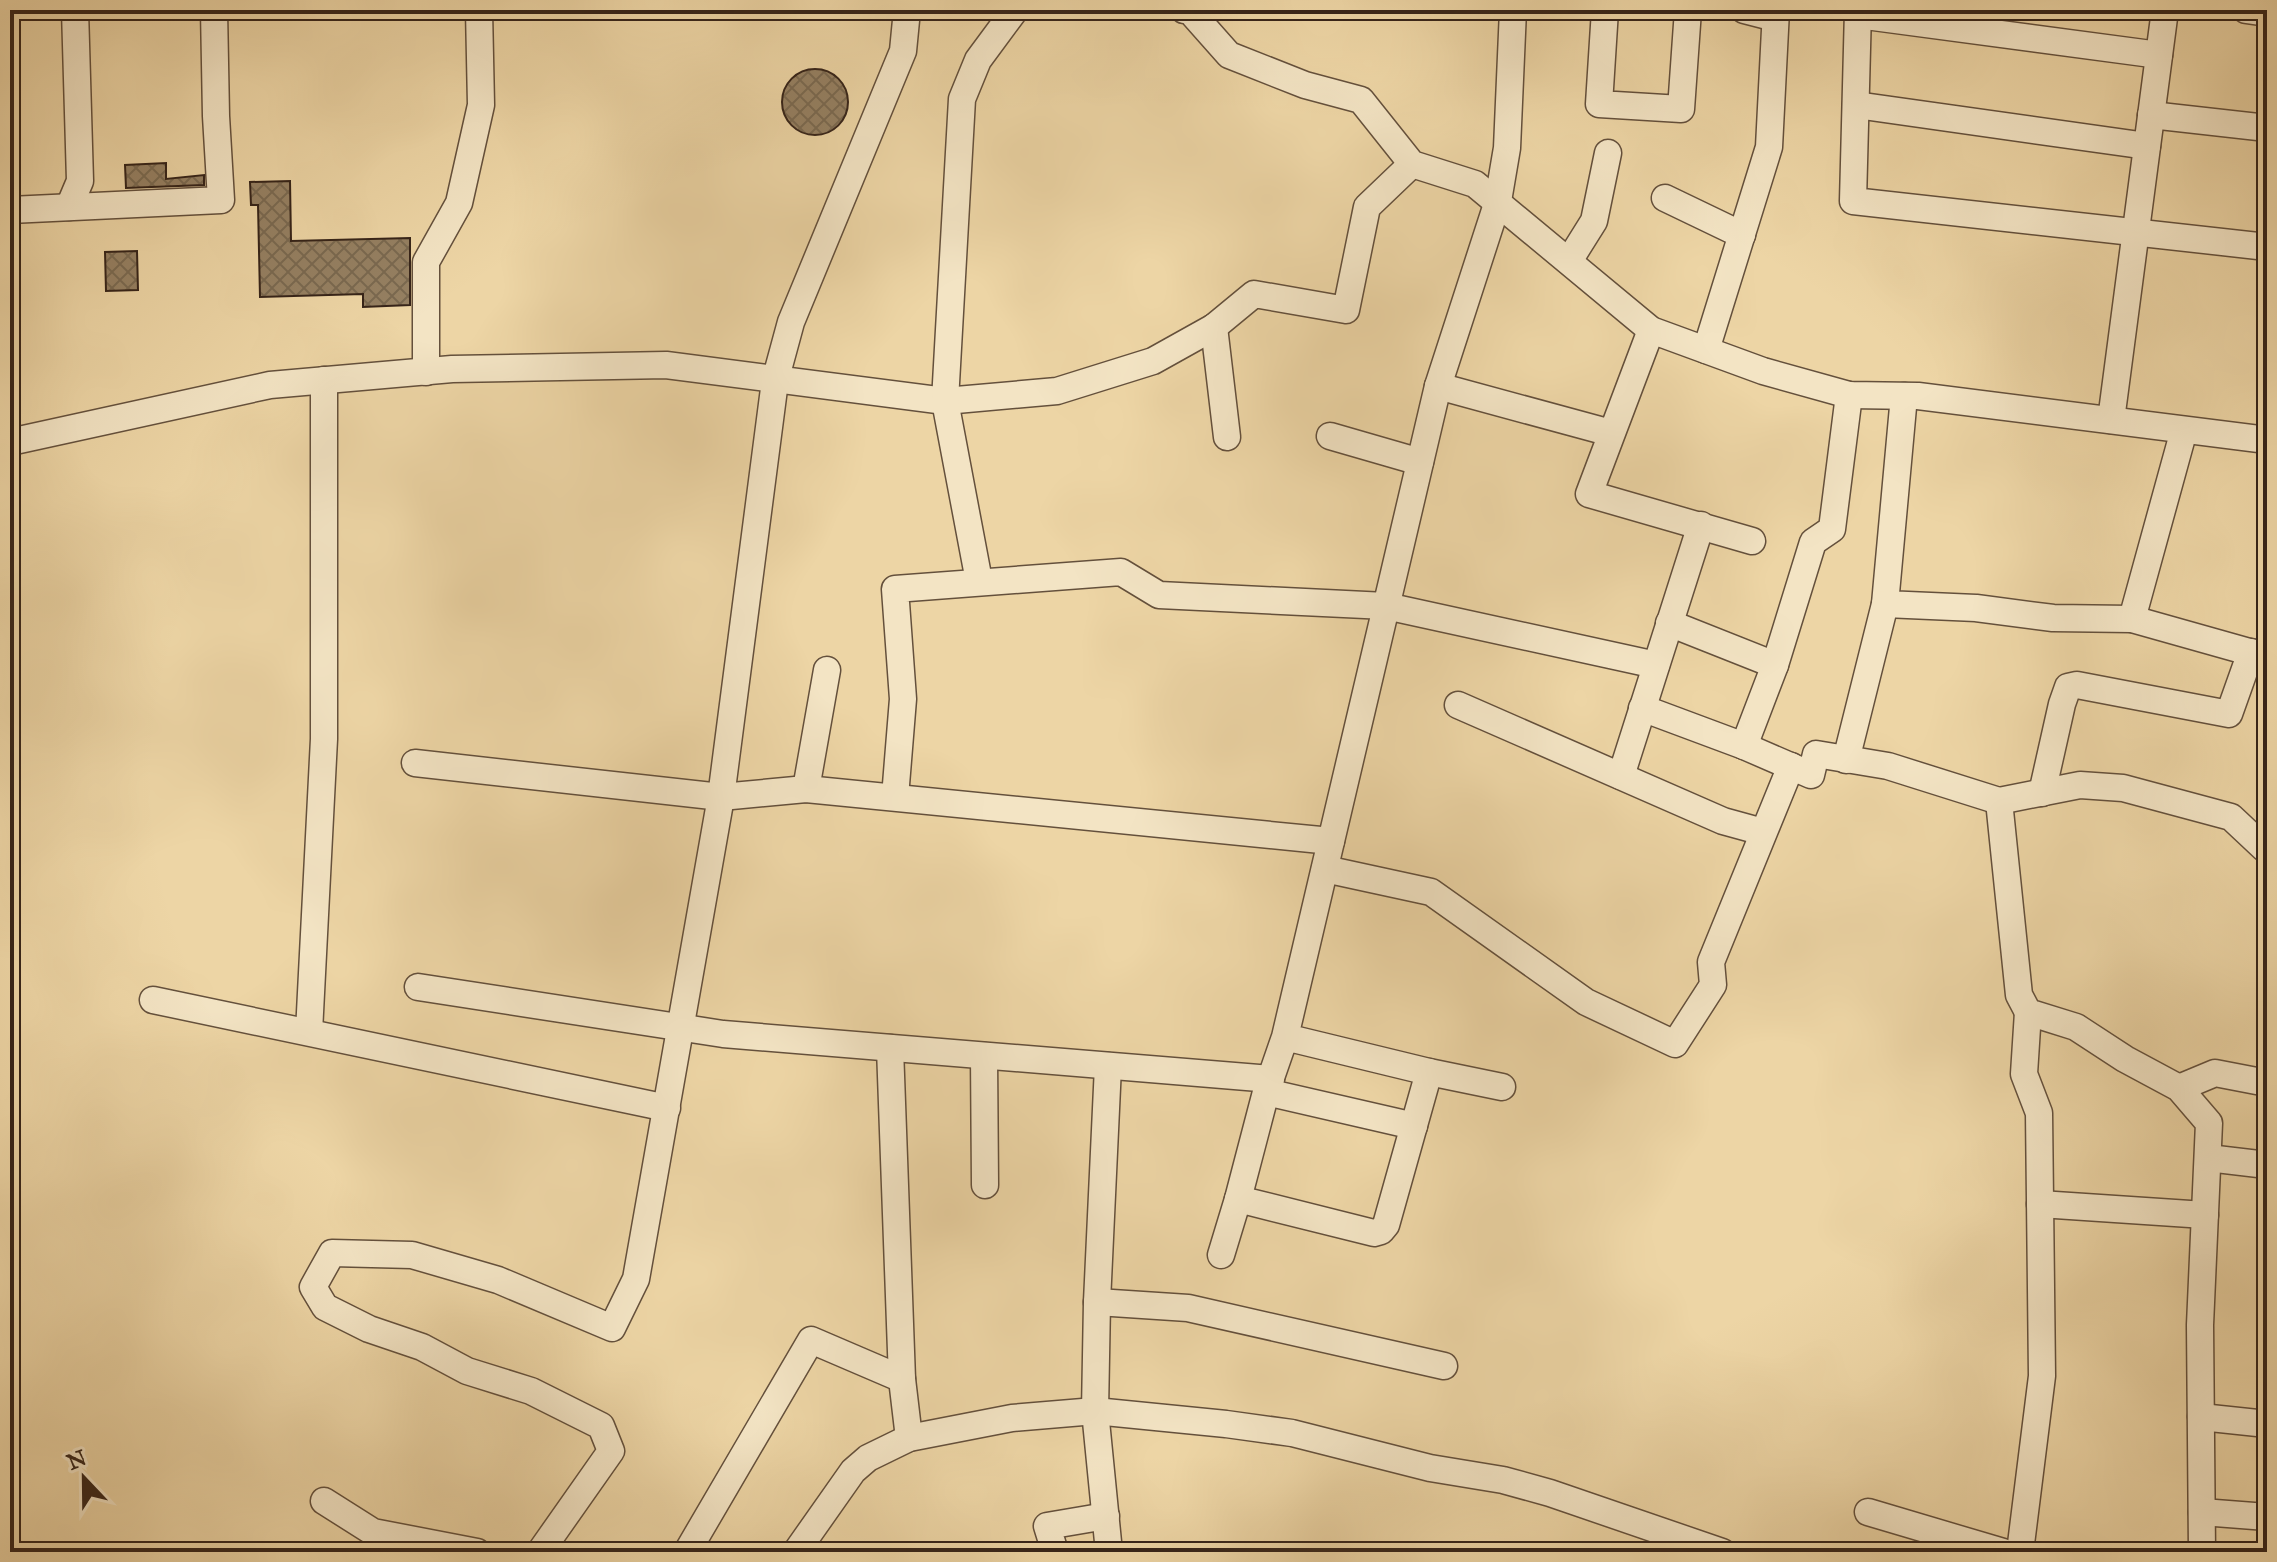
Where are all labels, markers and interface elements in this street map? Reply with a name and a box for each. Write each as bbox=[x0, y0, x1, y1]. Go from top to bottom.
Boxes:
north arrow bbox=[44, 1438, 124, 1518]
text: N bbox=[63, 1444, 91, 1476]

